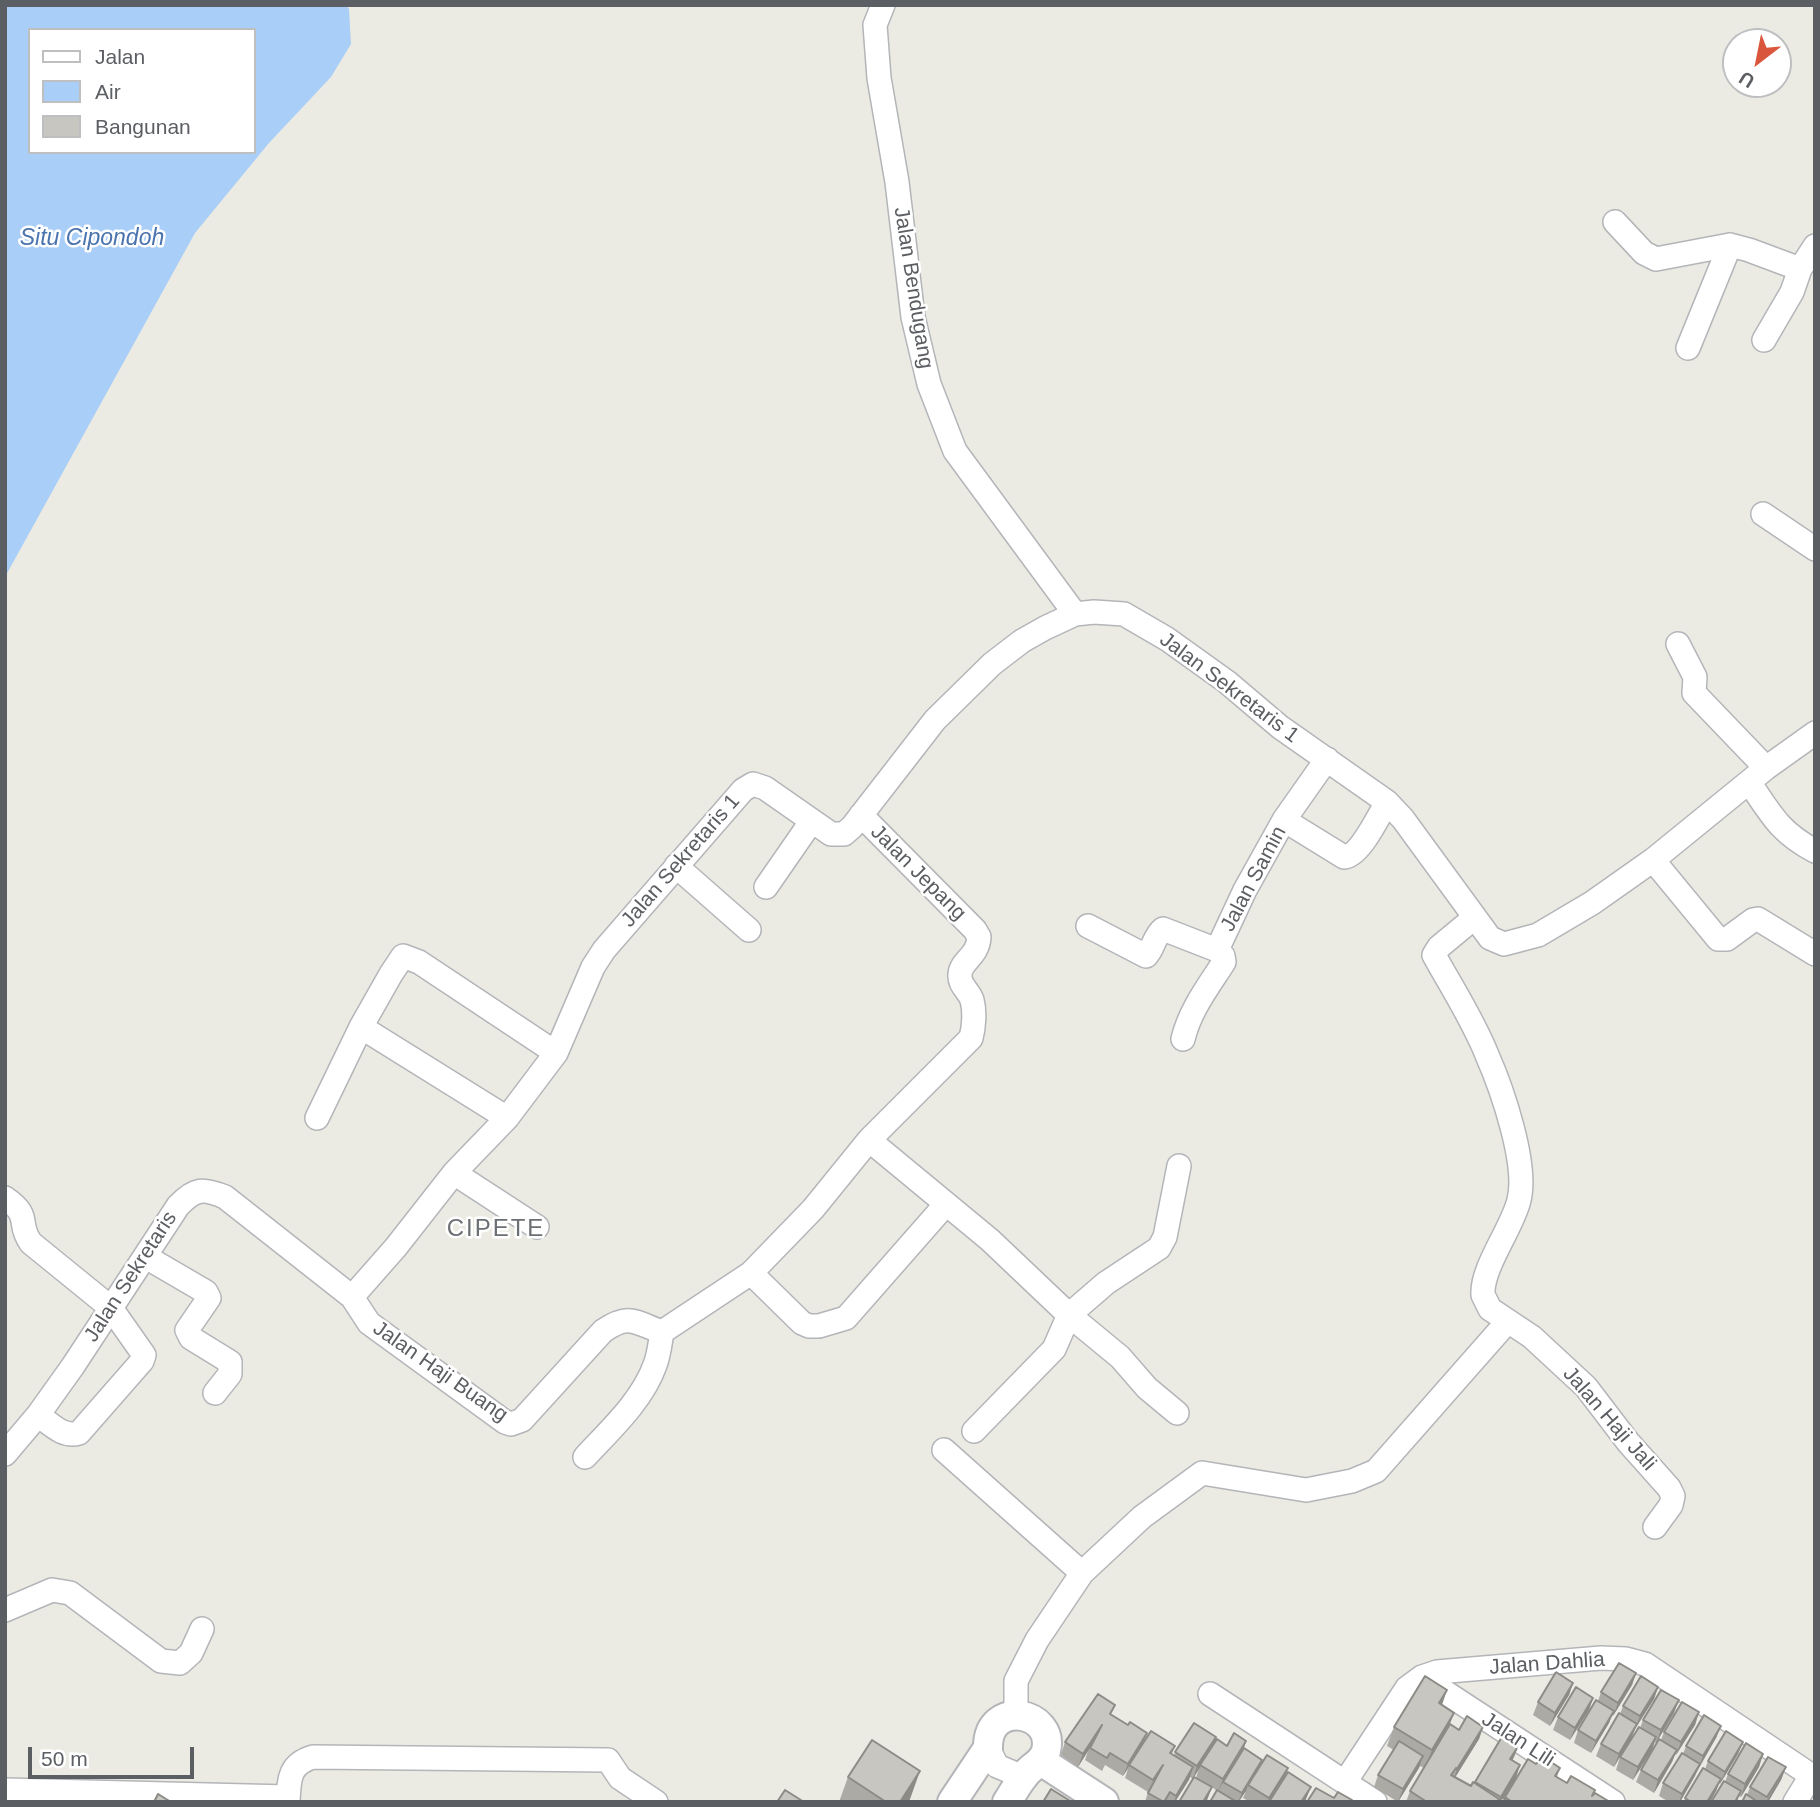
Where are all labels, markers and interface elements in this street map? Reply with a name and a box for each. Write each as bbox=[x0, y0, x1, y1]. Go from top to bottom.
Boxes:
legend bbox=[28, 28, 256, 154]
north arrow bbox=[1722, 28, 1792, 98]
text: Jalan bbox=[95, 45, 145, 68]
text: U bbox=[1735, 67, 1758, 92]
text: Air bbox=[95, 80, 121, 103]
text: Bangunan bbox=[95, 115, 191, 138]
street label: Jalan Bendugang bbox=[888, 205, 938, 371]
water label: Situ Cipondoh bbox=[20, 225, 164, 253]
street label: Jalan Sekretaris 1 bbox=[1154, 627, 1304, 749]
street label: Jalan Sekretaris 1 bbox=[616, 789, 746, 933]
street label: Jalan Jepang bbox=[865, 820, 971, 926]
street label: Jalan Samin bbox=[1216, 822, 1292, 936]
street label: Jalan Sekretaris bbox=[79, 1207, 183, 1347]
district label: CIPETE bbox=[447, 1215, 545, 1243]
street label: Jalan Haji Buang bbox=[368, 1316, 512, 1428]
street label: Jalan Haji Jali bbox=[1557, 1362, 1661, 1476]
street label: Jalan Dahlia bbox=[1488, 1647, 1606, 1681]
street label: Jalan Lili bbox=[1477, 1707, 1559, 1773]
scale bar bbox=[32, 1734, 198, 1778]
text: 50 m bbox=[41, 1747, 88, 1770]

